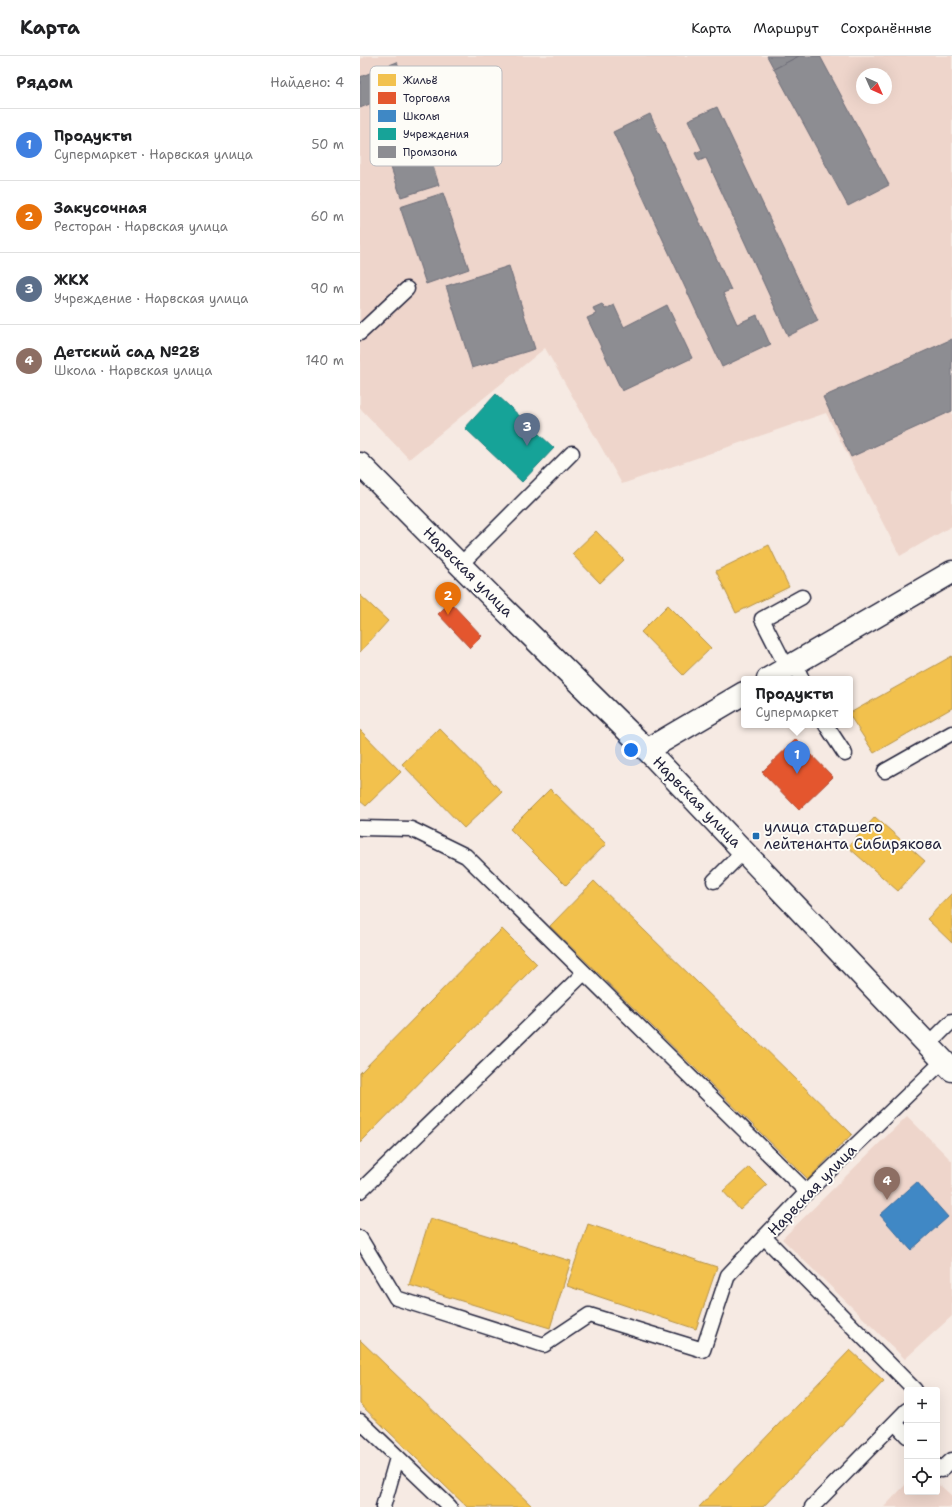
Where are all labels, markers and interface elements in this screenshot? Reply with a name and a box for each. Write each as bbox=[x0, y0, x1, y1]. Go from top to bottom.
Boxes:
text: Карта bbox=[20, 15, 80, 40]
text: Карта bbox=[691, 19, 731, 37]
text: Маршрут bbox=[753, 19, 819, 37]
text: Сохранённые bbox=[841, 19, 932, 37]
legend bbox=[370, 66, 502, 166]
north arrow bbox=[856, 68, 892, 104]
text: Рядом bbox=[16, 71, 73, 93]
text: Жильё bbox=[403, 73, 438, 88]
text: Найдено: 4 bbox=[270, 74, 344, 91]
text: Торговля bbox=[403, 91, 450, 106]
text: Школы bbox=[403, 109, 440, 124]
text: Продукты bbox=[54, 126, 132, 146]
text: Учреждения bbox=[403, 127, 469, 142]
text: 1 bbox=[26, 136, 32, 153]
text: 50 m bbox=[311, 136, 344, 153]
text: Промзона bbox=[403, 145, 457, 160]
text: Супермаркет · Нарвская улица bbox=[54, 146, 253, 163]
text: Закусочная bbox=[54, 198, 147, 218]
text: 2 bbox=[24, 208, 34, 225]
text: 60 m bbox=[311, 208, 344, 225]
text: Ресторан · Нарвская улица bbox=[54, 218, 228, 235]
text: ЖКХ bbox=[54, 270, 89, 290]
text: 3 bbox=[24, 280, 34, 297]
text: 90 m bbox=[310, 280, 344, 297]
text: Учреждение · Нарвская улица bbox=[54, 290, 248, 307]
text: Детский сад №28 bbox=[54, 342, 200, 362]
text: 4 bbox=[24, 352, 34, 369]
text: 140 m bbox=[305, 352, 344, 369]
text: Школа · Нарвская улица bbox=[54, 362, 212, 379]
pin: 3 bbox=[514, 413, 540, 446]
street label: Нарвская улица bbox=[419, 523, 518, 622]
pin: 2 bbox=[435, 582, 461, 615]
popup bbox=[741, 676, 853, 728]
text: Продукты bbox=[756, 684, 834, 704]
text: Супермаркет bbox=[756, 704, 838, 721]
your location bbox=[621, 740, 641, 760]
pin: 1 bbox=[784, 741, 810, 774]
street label: Нарвская улица bbox=[648, 752, 746, 852]
place label: улица старшего лейтенанта Сибирякова bbox=[764, 817, 942, 854]
marker: улица старшего лейтенанта Сибирякова bbox=[751, 831, 761, 841]
street label: Нарвская улица bbox=[763, 1140, 861, 1240]
pin: 4 bbox=[874, 1167, 900, 1200]
map controls bbox=[904, 1387, 940, 1495]
button: + bbox=[904, 1387, 940, 1423]
button: − bbox=[904, 1423, 940, 1459]
button: locate bbox=[904, 1459, 940, 1495]

